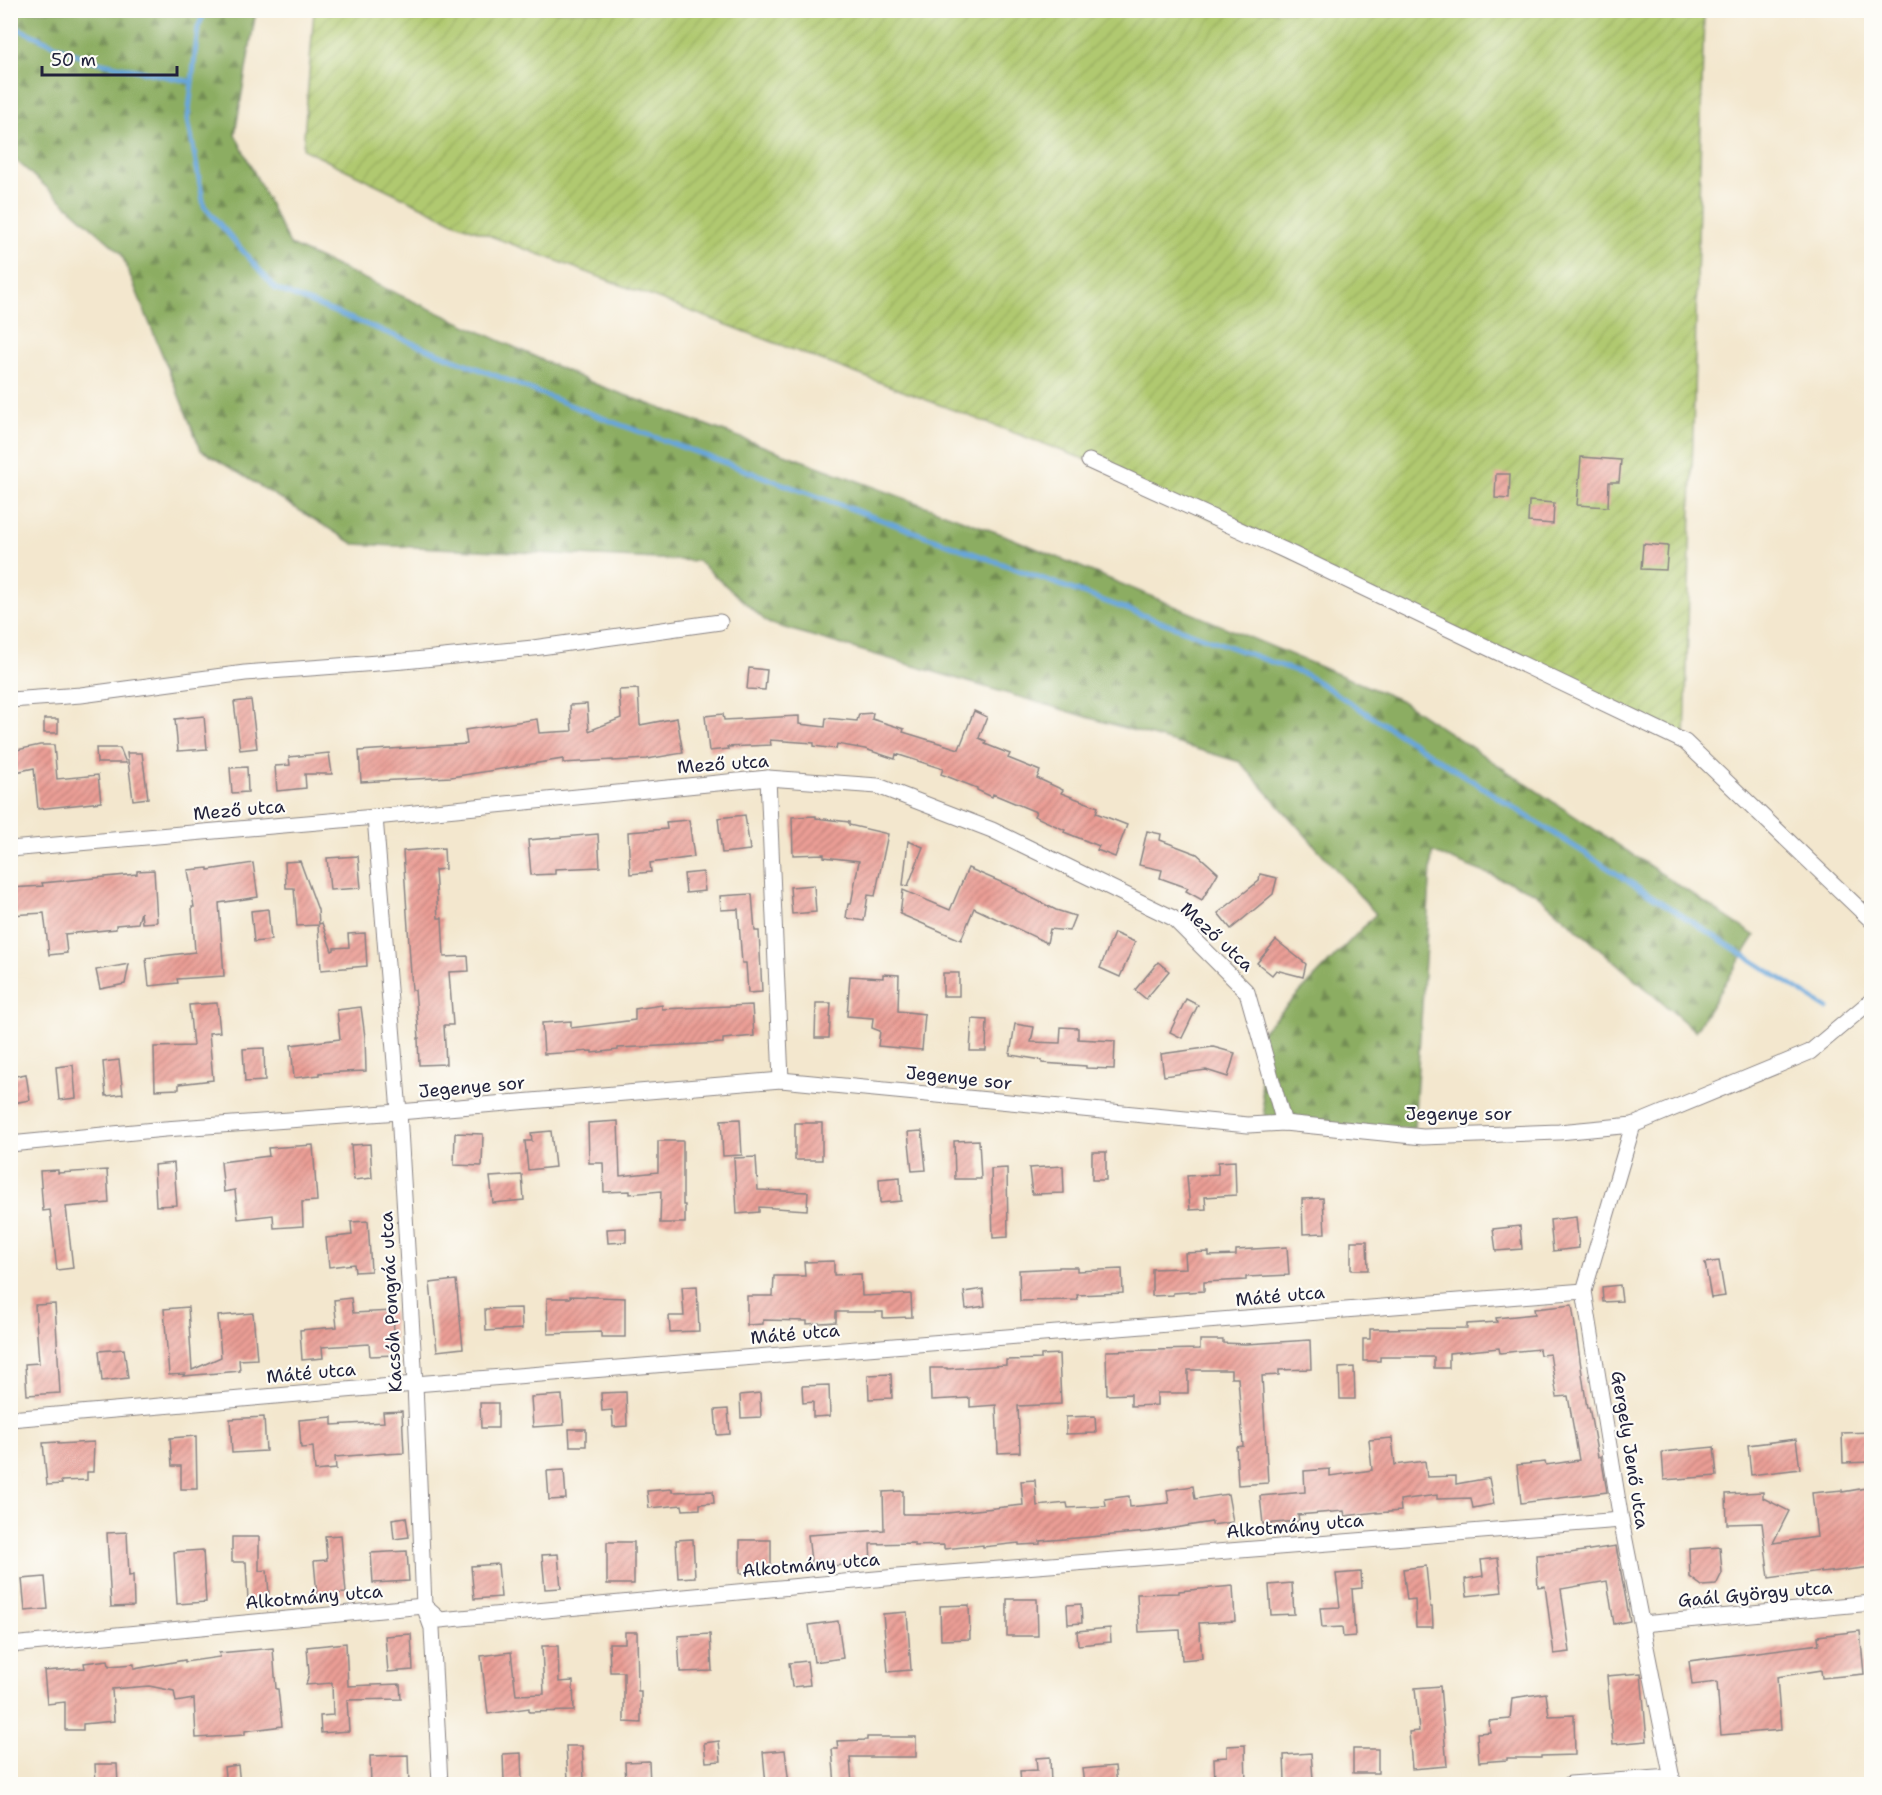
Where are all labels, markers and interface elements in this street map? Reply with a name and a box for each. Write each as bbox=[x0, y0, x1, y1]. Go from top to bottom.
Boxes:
scale bar bbox=[42, 39, 177, 77]
text: 50 m bbox=[51, 48, 96, 72]
street label: Mező utca bbox=[676, 749, 770, 779]
street label: Mező utca bbox=[192, 794, 286, 826]
street label: Mező utca bbox=[1175, 897, 1259, 977]
street label: Jegenye sor bbox=[905, 1060, 1013, 1096]
street label: Jegenye sor bbox=[418, 1070, 526, 1104]
street label: Jegenye sor bbox=[1406, 1102, 1512, 1126]
street label: Kacsóh Pongrác utca bbox=[374, 1211, 408, 1393]
street label: Máté utca bbox=[1234, 1280, 1326, 1312]
street label: Máté utca bbox=[749, 1318, 841, 1350]
street label: Máté utca bbox=[265, 1357, 357, 1389]
street label: Gergely Jenő utca bbox=[1606, 1369, 1654, 1531]
street label: Alkotmány utca bbox=[1225, 1508, 1365, 1544]
street label: Alkotmány utca bbox=[741, 1547, 881, 1583]
street label: Gaál György utca bbox=[1677, 1575, 1833, 1613]
street label: Alkotmány utca bbox=[244, 1579, 384, 1615]

